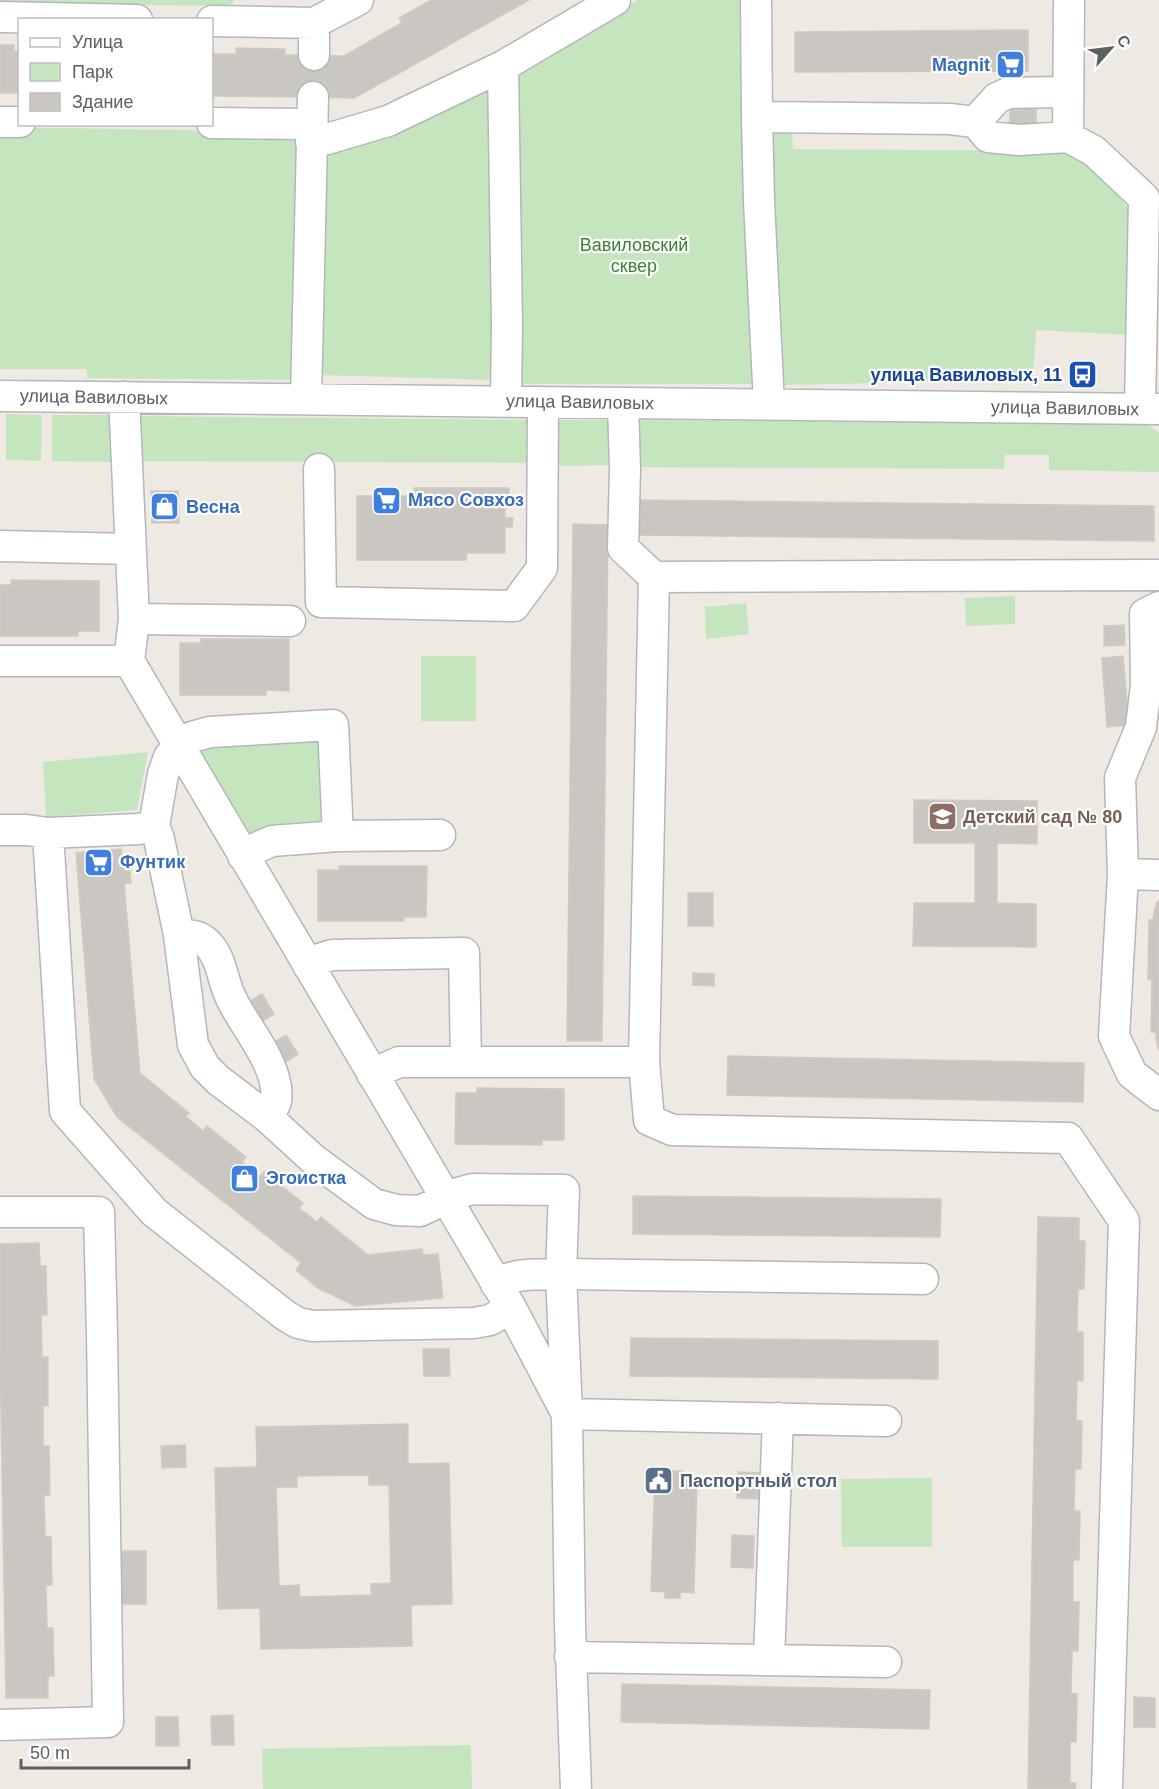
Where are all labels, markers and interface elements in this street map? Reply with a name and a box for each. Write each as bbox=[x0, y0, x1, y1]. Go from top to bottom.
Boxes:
legend bbox=[18, 18, 213, 126]
north arrow bbox=[1081, 18, 1141, 78]
text: Улица bbox=[72, 32, 124, 52]
text: С bbox=[1114, 32, 1134, 51]
supermarket icon: Magnit bbox=[995, 49, 1027, 81]
place label: Magnit bbox=[932, 55, 990, 75]
text: Парк bbox=[72, 62, 113, 82]
text: Здание bbox=[72, 92, 133, 112]
park label: Вавиловский сквер bbox=[580, 235, 688, 276]
bus stop icon: улица Вавиловых, 11 bbox=[1067, 359, 1099, 391]
place label: улица Вавиловых, 11 bbox=[871, 365, 1062, 385]
street label: улица Вавиловых bbox=[20, 386, 168, 408]
street label: улица Вавиловых bbox=[506, 391, 654, 413]
street label: улица Вавиловых bbox=[991, 397, 1139, 419]
supermarket icon: Мясо Совхоз bbox=[371, 484, 403, 516]
place label: Мясо Совхоз bbox=[408, 490, 524, 510]
shop icon: Весна bbox=[149, 491, 181, 523]
place label: Весна bbox=[186, 497, 241, 517]
school or university icon: Детский сад № 80 bbox=[926, 801, 958, 833]
place label: Детский сад № 80 bbox=[963, 807, 1122, 827]
supermarket icon: Фунтик bbox=[83, 846, 115, 878]
place label: Фунтик bbox=[120, 852, 186, 872]
shop icon: Эгоистка bbox=[229, 1162, 261, 1194]
place label: Эгоистка bbox=[266, 1168, 347, 1188]
public building icon: Паспортный стол bbox=[643, 1465, 675, 1497]
place label: Паспортный стол bbox=[680, 1471, 837, 1491]
scale bar bbox=[21, 1732, 189, 1770]
text: 50 m bbox=[30, 1743, 70, 1763]

